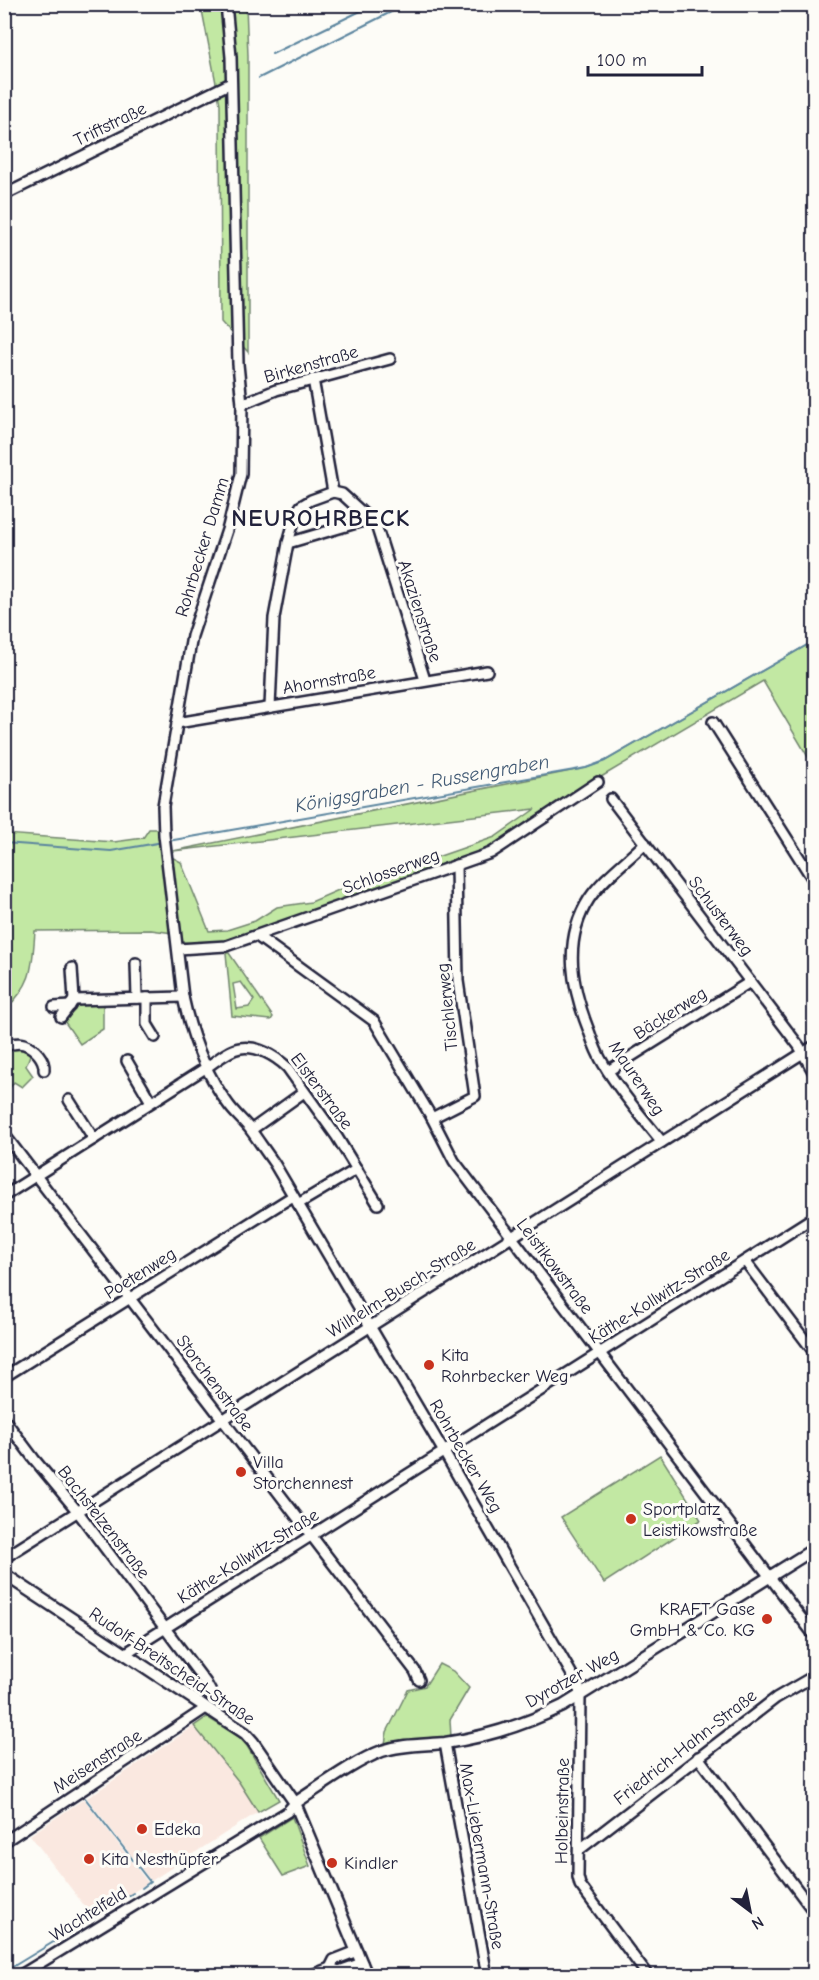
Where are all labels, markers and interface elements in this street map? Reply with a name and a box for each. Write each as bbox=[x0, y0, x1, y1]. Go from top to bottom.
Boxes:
scale bar bbox=[588, 39, 702, 77]
text: 100 m bbox=[597, 50, 647, 71]
street label: Triftstraße bbox=[71, 98, 150, 151]
street label: Birkenstraße bbox=[262, 341, 361, 388]
street label: Rohrbecker Damm bbox=[171, 475, 234, 620]
district label: NEUROHRBECK bbox=[231, 504, 411, 532]
street label: Akazienstraße bbox=[393, 557, 446, 665]
street label: Ahornstraße bbox=[281, 662, 377, 699]
water label: Königsgraben - Russengraben bbox=[293, 750, 551, 817]
street label: Schlosserweg bbox=[340, 844, 443, 899]
street label: Schusterweg bbox=[684, 872, 757, 960]
street label: Tischlerweg bbox=[432, 962, 463, 1052]
street label: Bäckerweg bbox=[630, 983, 711, 1044]
street label: Maurerweg bbox=[604, 1037, 669, 1120]
street label: Elsterstraße bbox=[286, 1049, 357, 1134]
street label: Leistikowstraße bbox=[512, 1214, 597, 1318]
street label: Wilhelm-Busch-Straße bbox=[323, 1234, 480, 1343]
street label: Poetenweg bbox=[101, 1243, 180, 1304]
street label: Käthe-Kollwitz-Straße bbox=[585, 1244, 734, 1348]
street label: Storchenstraße bbox=[172, 1331, 258, 1436]
place label: Kita Rohrbecker Weg bbox=[441, 1345, 569, 1387]
marker: Kita Rohrbecker Weg bbox=[422, 1358, 436, 1372]
street label: Rohrbecker Weg bbox=[425, 1396, 507, 1517]
place label: Villa Storchennest bbox=[253, 1452, 353, 1494]
street label: Bachstelzenstraße bbox=[53, 1462, 154, 1583]
marker: Villa Storchennest bbox=[234, 1465, 248, 1479]
place label: Sportplatz Leistikowstraße bbox=[643, 1499, 757, 1541]
street label: Käthe-Kollwitz-Straße bbox=[174, 1504, 323, 1608]
marker: Sportplatz Leistikowstraße bbox=[624, 1512, 638, 1526]
place label: KRAFT Gase GmbH & Co. KG bbox=[630, 1599, 755, 1641]
street label: Rudolf-Breitscheid-Straße bbox=[85, 1603, 259, 1730]
marker: KRAFT Gase GmbH & Co. KG bbox=[760, 1612, 774, 1626]
street label: Dyrotzer Weg bbox=[522, 1644, 622, 1713]
street label: Friedrich-Hahn-Straße bbox=[610, 1685, 761, 1810]
street label: Meisenstraße bbox=[49, 1725, 146, 1798]
street label: Holbeinstraße bbox=[551, 1758, 574, 1864]
street label: Max-Liebermann-Straße bbox=[455, 1761, 508, 1951]
place label: Edeka bbox=[154, 1819, 201, 1840]
marker: Edeka bbox=[135, 1822, 149, 1836]
place label: Kita Nesthüpfer bbox=[101, 1849, 219, 1870]
marker: Kita Nesthüpfer bbox=[82, 1852, 96, 1866]
place label: Kindler bbox=[344, 1853, 399, 1874]
marker: Kindler bbox=[325, 1856, 339, 1870]
north arrow bbox=[720, 1881, 780, 1941]
street label: Wachtelfeld bbox=[46, 1883, 131, 1946]
text: N bbox=[748, 1912, 767, 1933]

